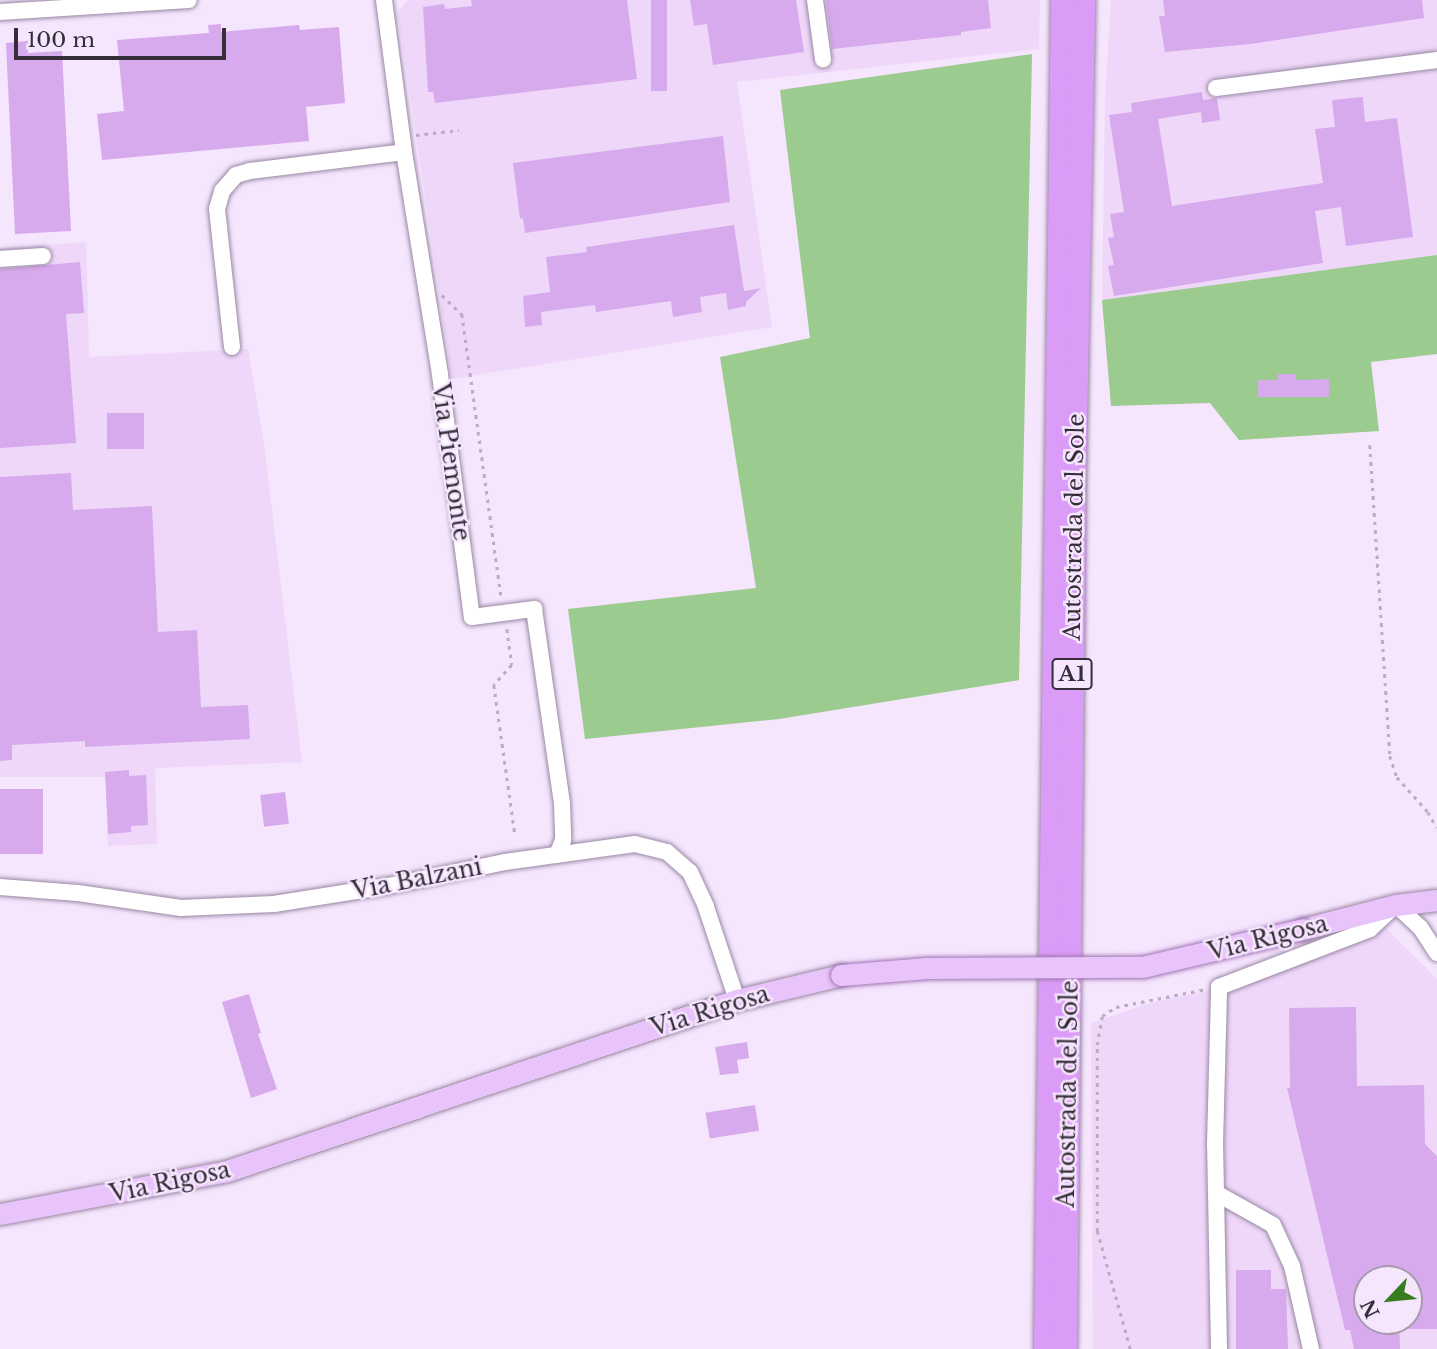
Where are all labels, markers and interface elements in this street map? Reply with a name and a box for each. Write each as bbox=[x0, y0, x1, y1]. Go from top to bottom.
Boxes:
scale bar bbox=[18, 14, 229, 58]
text: 100 m bbox=[27, 27, 95, 53]
street label: Via Piemonte bbox=[426, 381, 476, 543]
street label: Autostrada del Sole bbox=[1058, 413, 1090, 641]
road number: A1 bbox=[1051, 656, 1093, 692]
street label: Via Balzani bbox=[350, 853, 484, 905]
street label: Via Rigosa bbox=[1205, 910, 1331, 966]
street label: Via Rigosa bbox=[647, 980, 773, 1042]
street label: Autostrada del Sole bbox=[1052, 980, 1084, 1208]
street label: Via Rigosa bbox=[107, 1156, 233, 1208]
north arrow bbox=[1353, 1265, 1423, 1335]
text: N bbox=[1356, 1295, 1385, 1322]

